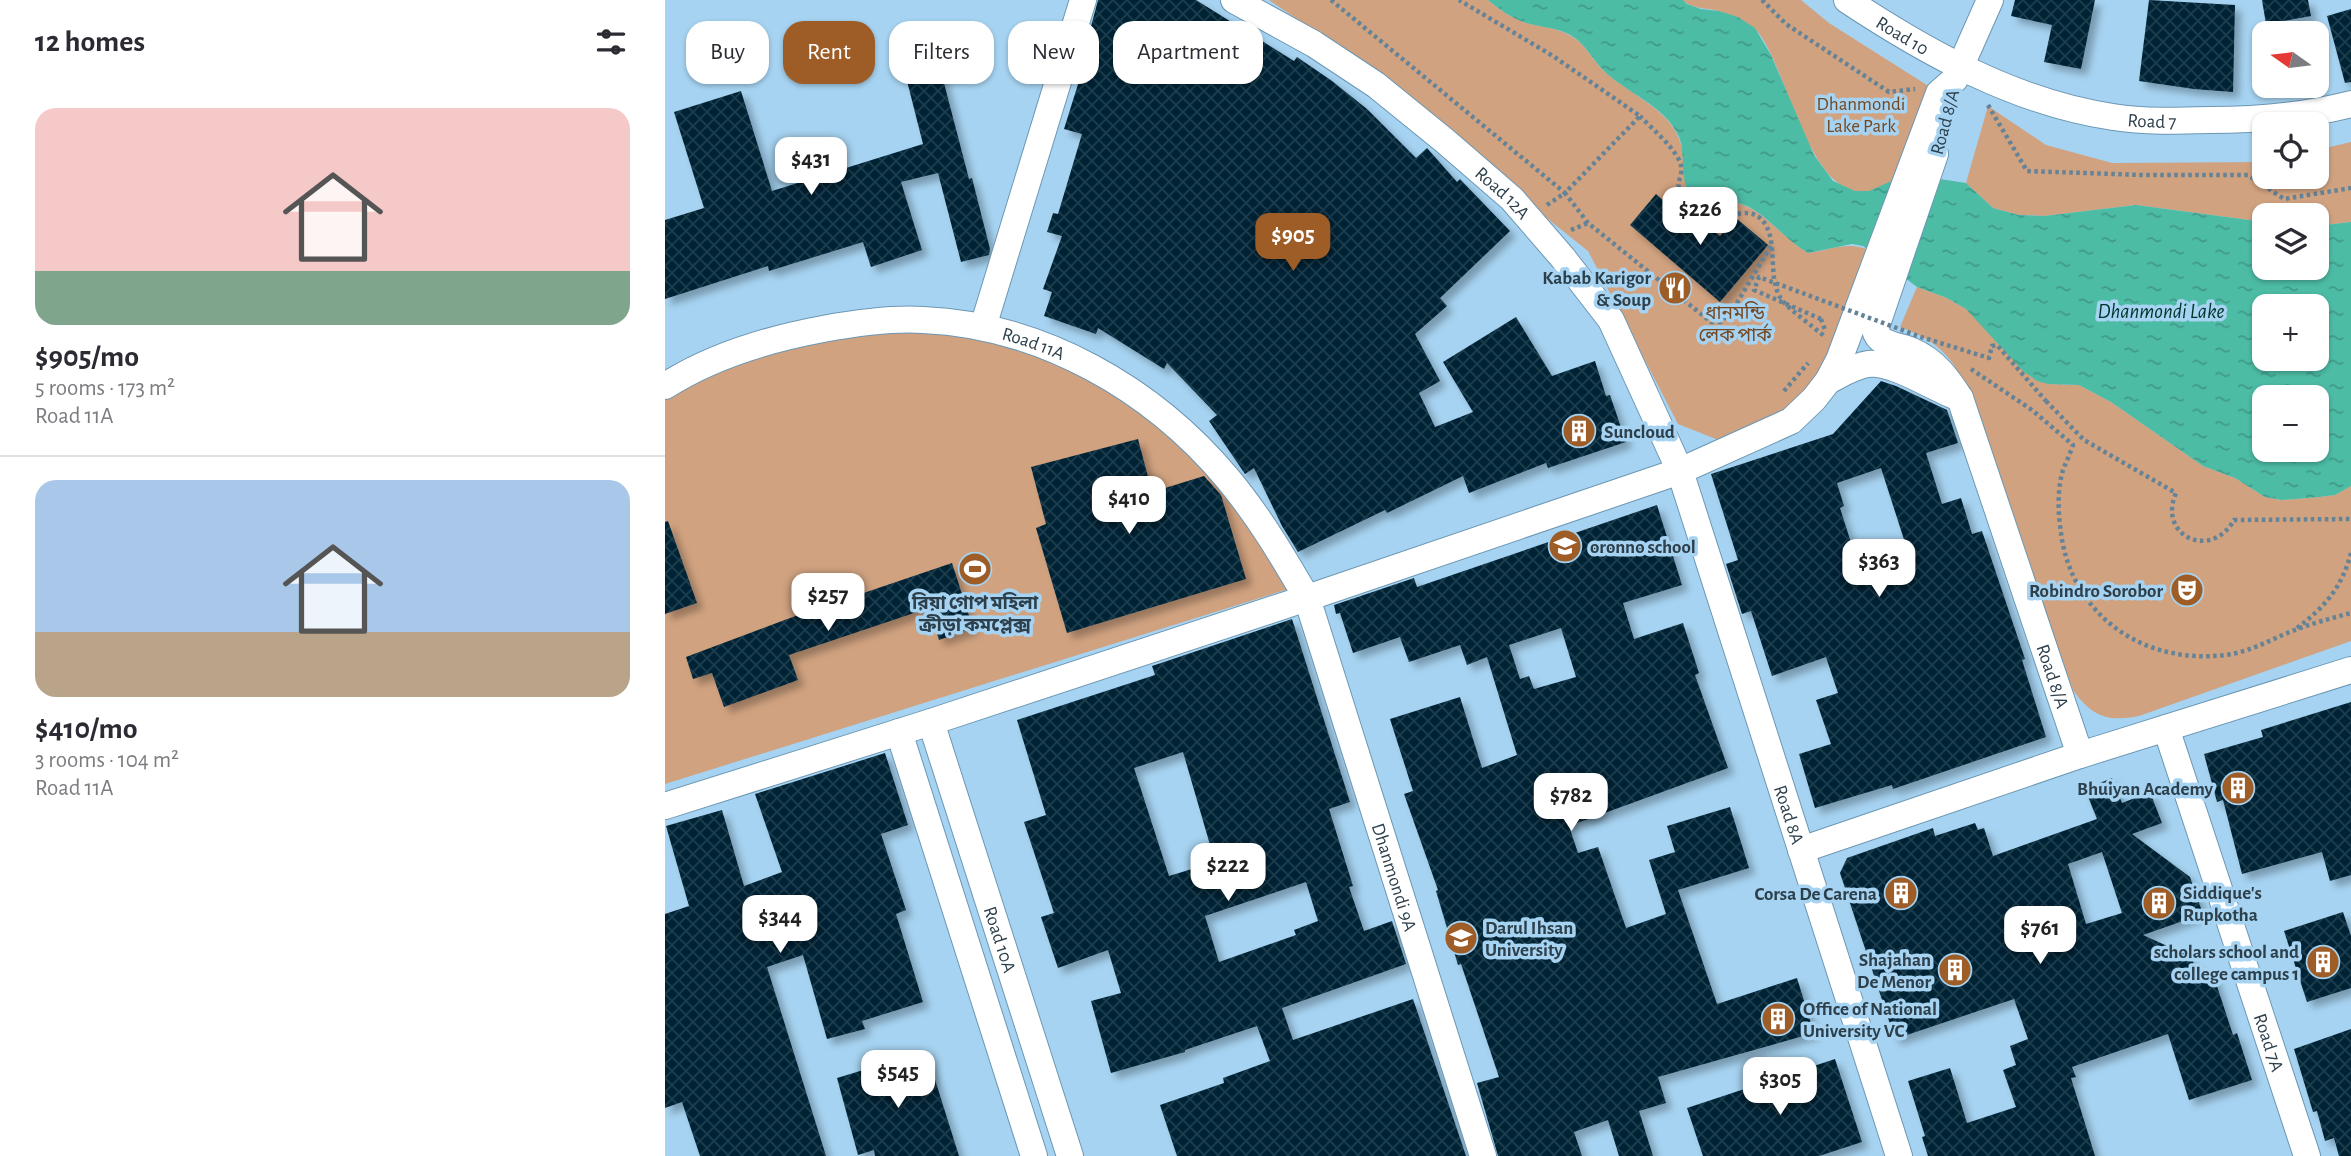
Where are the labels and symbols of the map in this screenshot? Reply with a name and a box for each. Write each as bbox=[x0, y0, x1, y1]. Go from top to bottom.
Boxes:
street label: Road 10 bbox=[1872, 13, 1932, 59]
north arrow bbox=[2252, 21, 2329, 98]
street label: Road 8/A bbox=[1928, 88, 1963, 157]
park label: Dhanmondi Lake Park bbox=[1817, 95, 1905, 136]
street label: Road 7 bbox=[2127, 111, 2176, 132]
pin: $431 bbox=[770, 138, 852, 197]
street label: Road 12A bbox=[1471, 164, 1533, 223]
pin: $226 bbox=[1659, 188, 1741, 247]
pin: $905 bbox=[1252, 214, 1334, 273]
place label: Kabab Karigor & Soup bbox=[1542, 269, 1651, 310]
restaurant icon: Kabab Karigor & Soup bbox=[1656, 269, 1694, 307]
park label: ধানমন্ডি লেক পার্ক bbox=[1698, 301, 1772, 345]
water label: Dhanmondi Lake bbox=[2097, 301, 2225, 322]
street label: Road 11A bbox=[1000, 324, 1067, 364]
building icon: Suncloud bbox=[1560, 412, 1598, 450]
place label: Suncloud bbox=[1604, 423, 1675, 442]
pin: $410 bbox=[1088, 476, 1170, 536]
school or university icon: oronno school bbox=[1546, 527, 1584, 565]
place label: oronno school bbox=[1590, 538, 1696, 557]
pin: $363 bbox=[1838, 540, 1920, 599]
sports icon: রিয়া গোপ মহিলা ক্রীড়া কমপ্লেক্স bbox=[956, 550, 994, 588]
theatre icon: Robindro Sorobor bbox=[2168, 571, 2206, 609]
pin: $257 bbox=[787, 574, 869, 633]
place label: Robindro Sorobor bbox=[2029, 582, 2163, 601]
place label: রিয়া গোপ মহিলা ক্রীড়া কমপ্লেক্স bbox=[911, 592, 1039, 635]
street label: Road 8/A bbox=[2032, 642, 2072, 711]
building icon: Bhuiyan Academy bbox=[2219, 769, 2257, 807]
pin: $782 bbox=[1530, 774, 1612, 833]
place label: Bhuiyan Academy bbox=[2077, 780, 2214, 799]
street label: Road 8A bbox=[1770, 783, 1807, 847]
street label: Dhanmondi 9A bbox=[1368, 821, 1419, 934]
pin: $222 bbox=[1187, 844, 1269, 903]
building icon: Corsa De Carena bbox=[1882, 874, 1920, 912]
building icon: Siddique's Rupkotha bbox=[2140, 884, 2178, 922]
place label: Siddique's Rupkotha bbox=[2183, 884, 2262, 925]
place label: Corsa De Carena bbox=[1754, 885, 1877, 904]
pin: $344 bbox=[739, 895, 821, 955]
street label: Road 10A bbox=[980, 904, 1019, 975]
pin: $761 bbox=[1999, 906, 2081, 966]
school or university icon: Darul Ihsan University bbox=[1442, 919, 1480, 957]
place label: Darul Ihsan University bbox=[1485, 919, 1573, 960]
place label: scholars school and college campus 1 bbox=[2154, 943, 2299, 984]
building icon: scholars school and college campus 1 bbox=[2304, 943, 2342, 981]
place label: Shajahan De Menor bbox=[1857, 951, 1931, 992]
building icon: Shajahan De Menor bbox=[1936, 951, 1974, 989]
building icon: Office of National University VC bbox=[1759, 1000, 1797, 1038]
place label: Office of National University VC bbox=[1803, 1000, 1937, 1041]
street label: Road 7A bbox=[2250, 1011, 2287, 1074]
pin: $545 bbox=[857, 1050, 939, 1110]
pin: $305 bbox=[1739, 1058, 1821, 1117]

